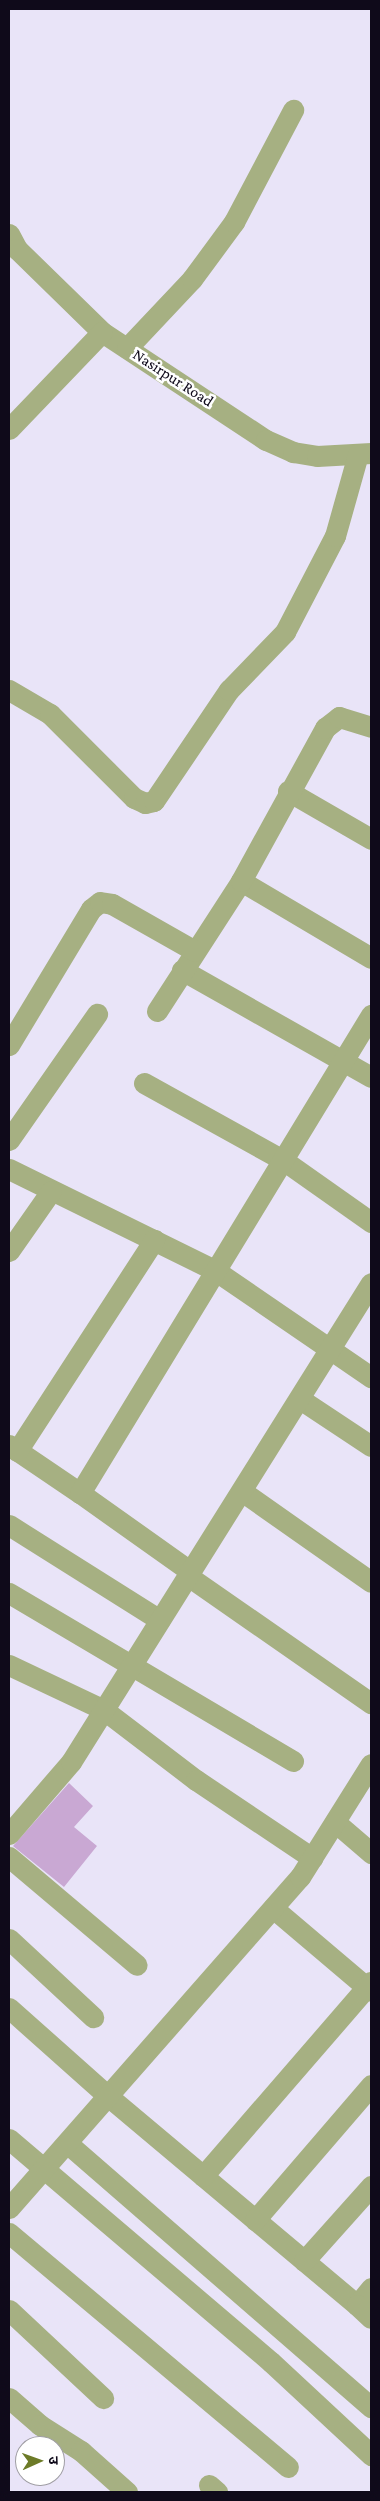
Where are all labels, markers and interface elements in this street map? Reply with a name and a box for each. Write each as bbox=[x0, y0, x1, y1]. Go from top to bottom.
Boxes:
street label: Nasirpur Road bbox=[129, 345, 217, 411]
north arrow bbox=[15, 2436, 65, 2486]
text: उ bbox=[46, 2456, 62, 2465]

